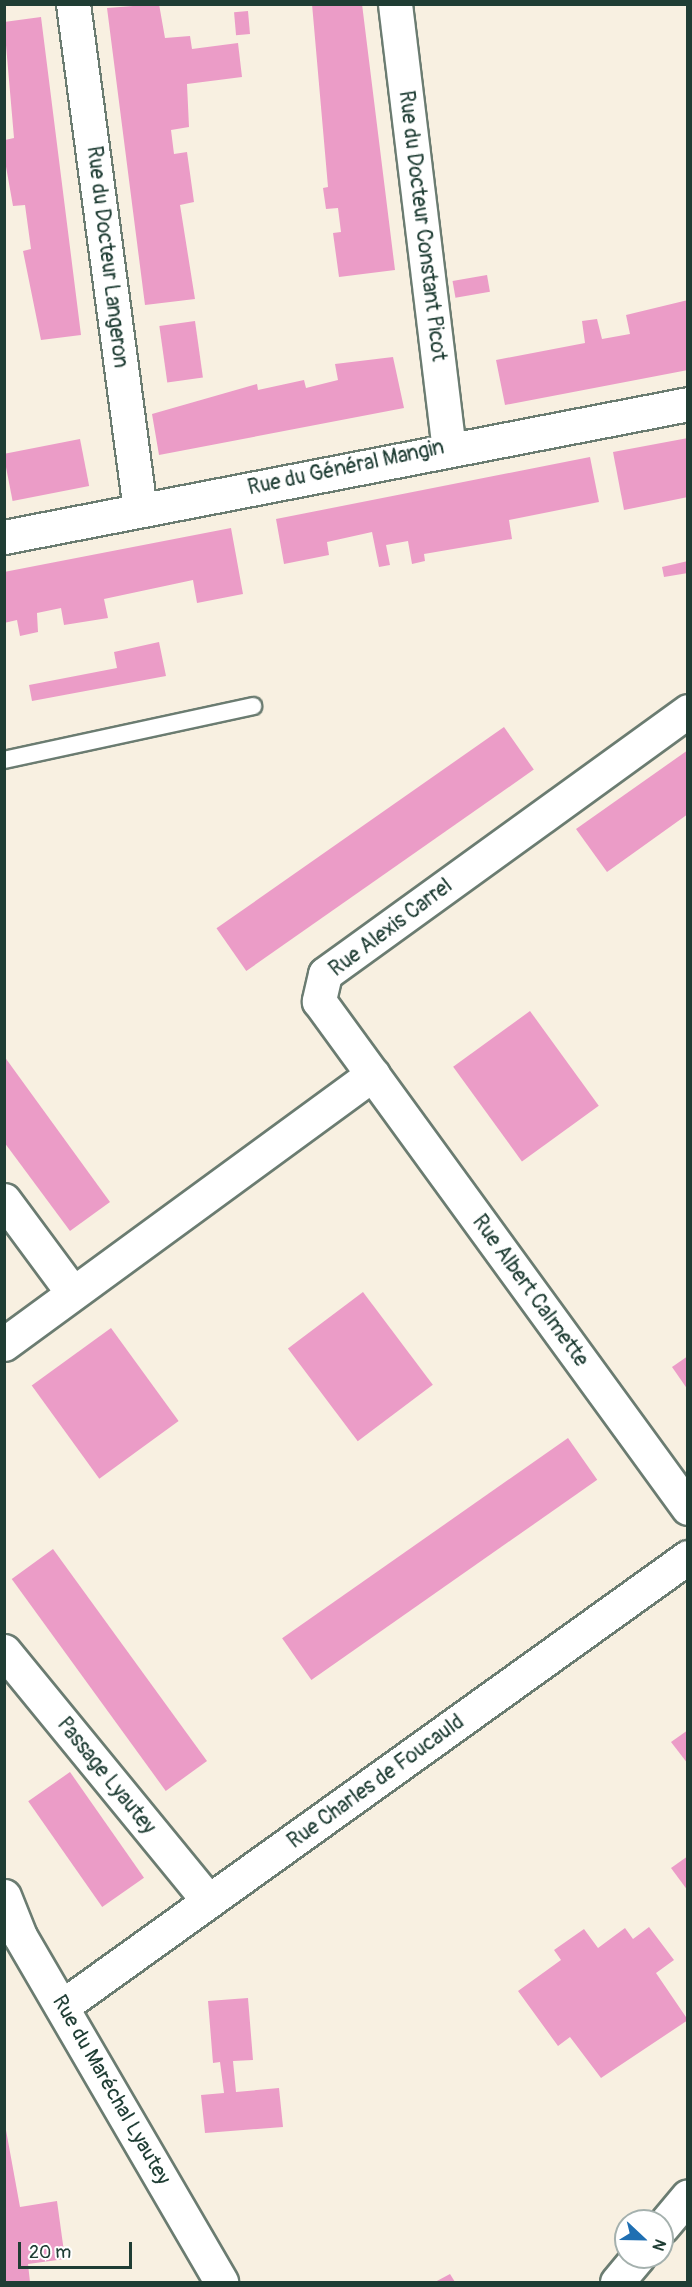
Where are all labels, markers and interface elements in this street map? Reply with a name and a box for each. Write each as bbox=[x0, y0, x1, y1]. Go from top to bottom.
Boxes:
street label: Rue du Docteur Constant Picot bbox=[393, 89, 451, 363]
street label: Rue du Docteur Langeron bbox=[81, 145, 133, 369]
street label: Rue du Général Mangin bbox=[246, 435, 446, 501]
street label: Rue Alexis Carrel bbox=[325, 874, 457, 982]
street label: Rue Albert Calmette bbox=[466, 1210, 594, 1372]
street label: Rue Charles de Foucauld bbox=[283, 1710, 469, 1854]
street label: Passage Lyautey bbox=[51, 1712, 161, 1840]
street label: Rue du Maréchal Lyautey bbox=[46, 1991, 176, 2189]
north arrow bbox=[614, 2209, 674, 2269]
scale bar bbox=[21, 2230, 135, 2268]
text: N bbox=[648, 2236, 670, 2254]
text: 20 m bbox=[29, 2241, 71, 2264]

